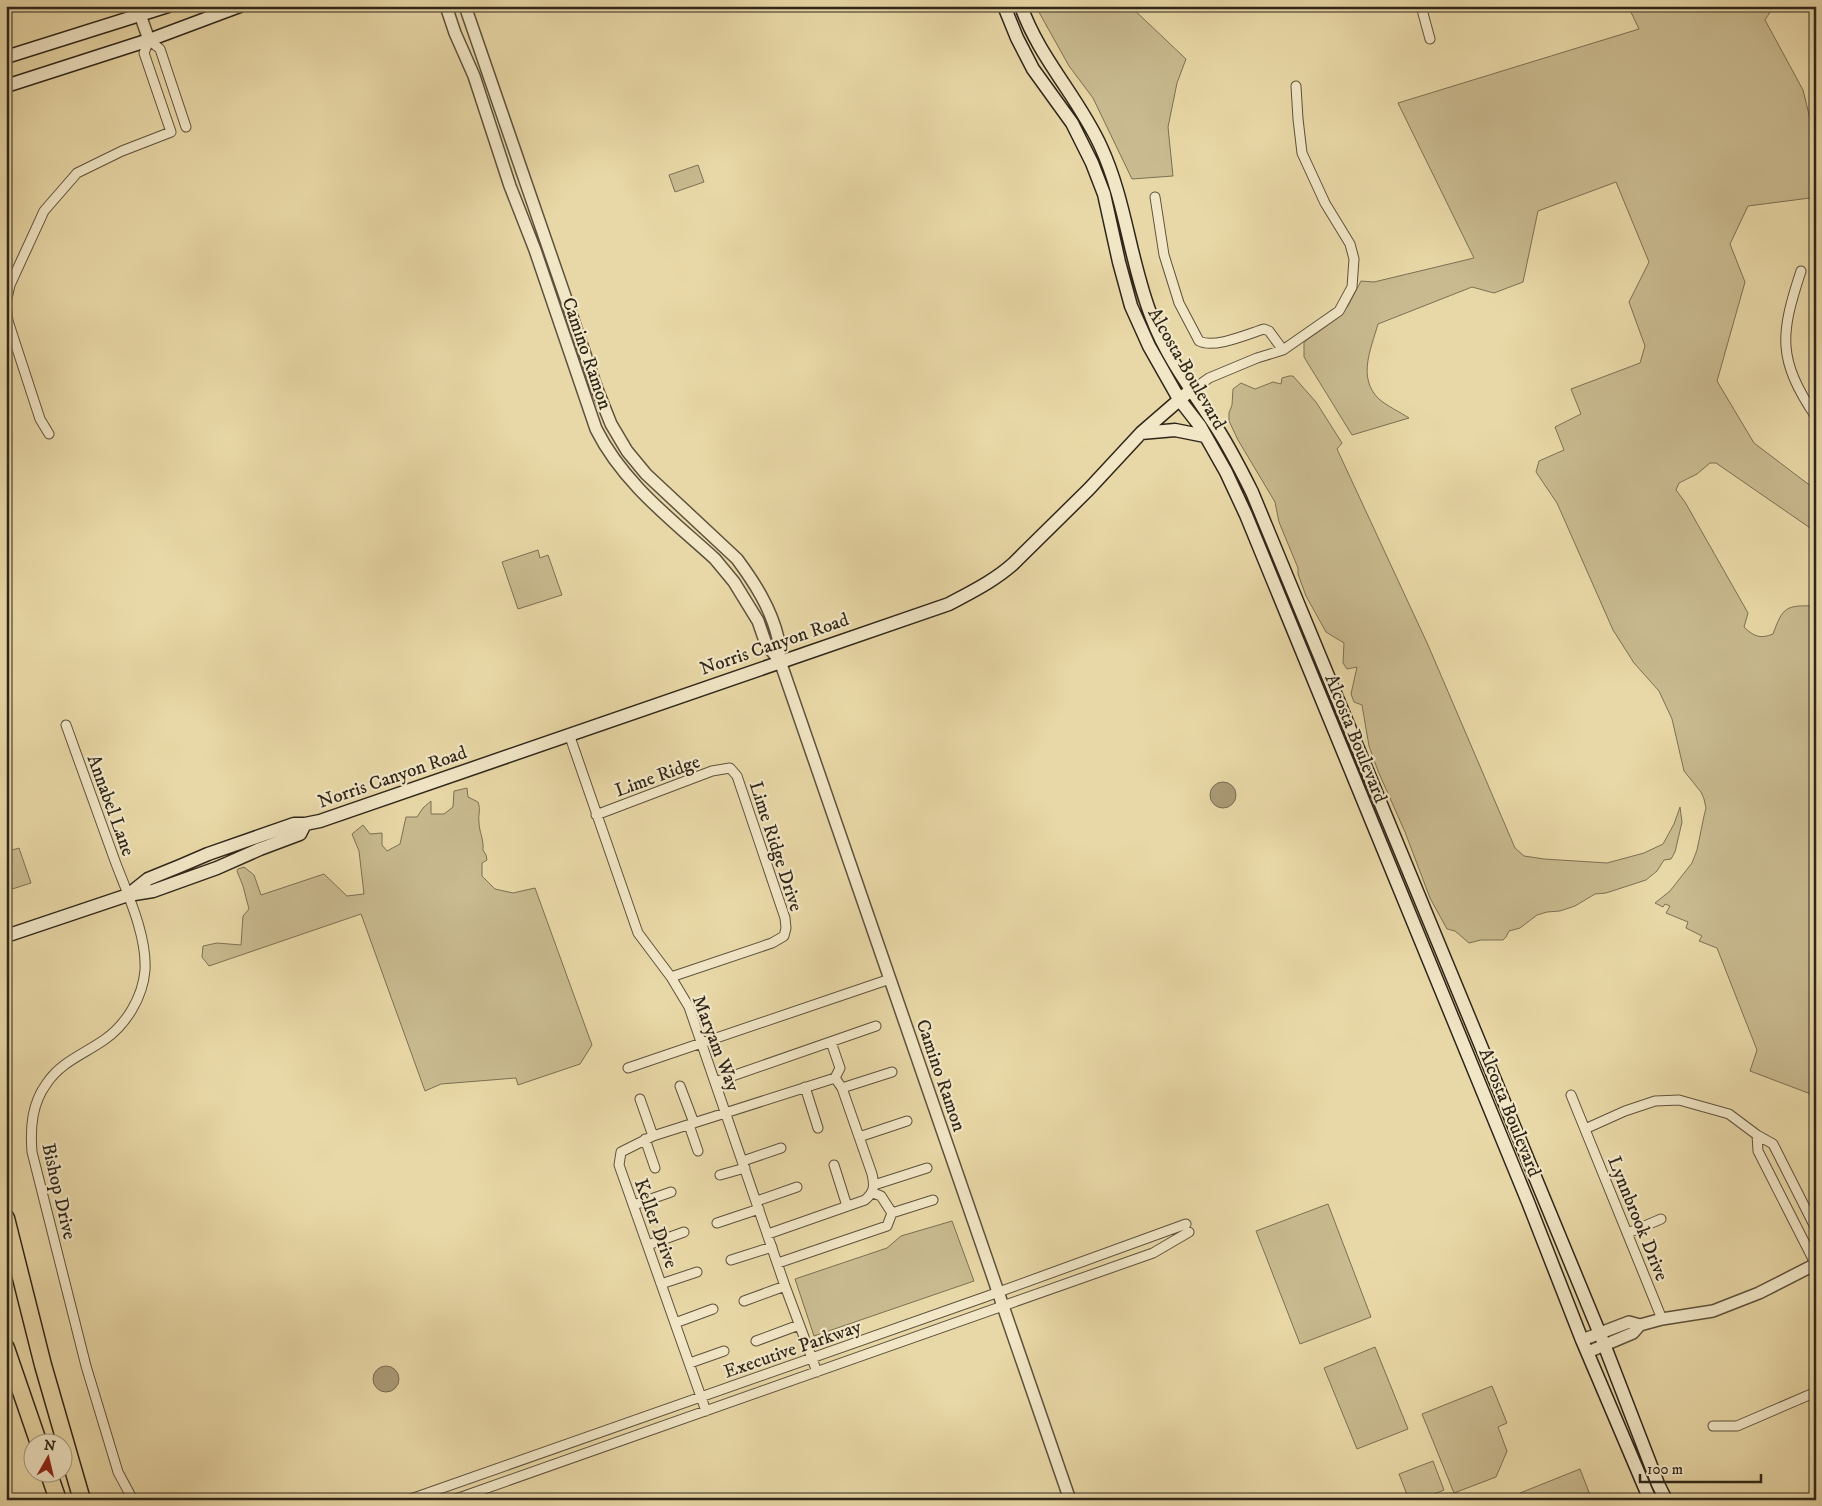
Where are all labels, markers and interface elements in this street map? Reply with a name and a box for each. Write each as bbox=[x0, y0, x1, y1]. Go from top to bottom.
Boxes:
street label: Camino Ramon bbox=[557, 294, 617, 413]
street label: Alcosta Boulevard bbox=[1143, 304, 1231, 434]
street label: Norris Canyon Road bbox=[697, 608, 852, 681]
street label: Alcosta Boulevard bbox=[1319, 671, 1392, 807]
street label: Norris Canyon Road bbox=[315, 741, 470, 814]
street label: Lime Ridge bbox=[612, 750, 703, 802]
street label: Annabel Lane bbox=[82, 752, 140, 859]
street label: Lime Ridge Drive bbox=[744, 779, 807, 914]
street label: Maryam Way bbox=[687, 992, 745, 1096]
street label: Camino Ramon bbox=[911, 1016, 971, 1135]
street label: Alcosta Boulevard bbox=[1473, 1045, 1546, 1181]
street label: Bishop Drive bbox=[36, 1141, 81, 1242]
street label: Lynnbrook Drive bbox=[1602, 1153, 1673, 1284]
street label: Keller Drive bbox=[629, 1176, 682, 1272]
street label: Executive Parkway bbox=[721, 1315, 865, 1384]
north arrow bbox=[22, 1434, 72, 1484]
text: N bbox=[43, 1436, 57, 1456]
scale bar bbox=[1640, 1451, 1761, 1483]
text: 100 m bbox=[1647, 1460, 1683, 1479]

